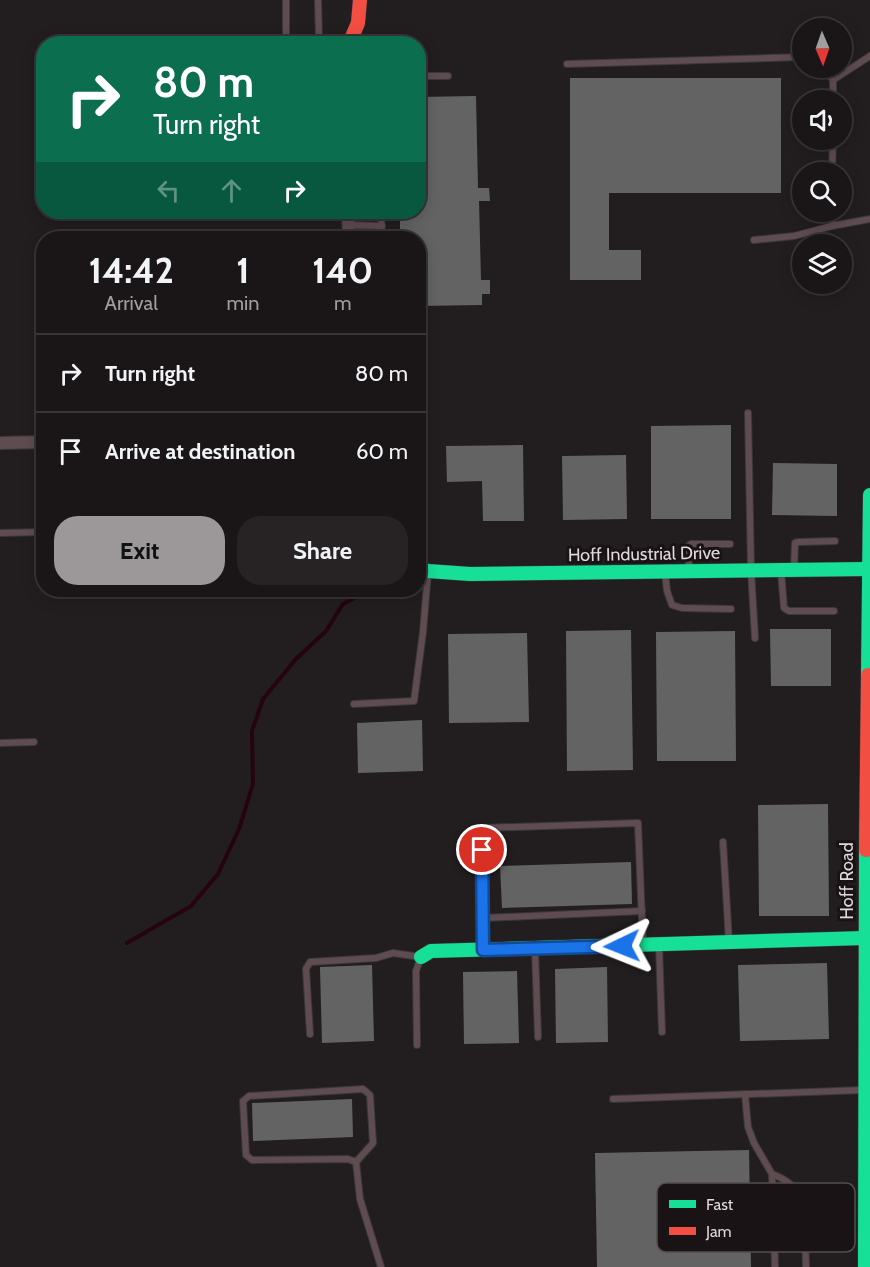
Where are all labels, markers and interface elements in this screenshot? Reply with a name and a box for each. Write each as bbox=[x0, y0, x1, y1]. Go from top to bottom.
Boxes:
north arrow bbox=[792, 18, 852, 78]
map controls bbox=[792, 18, 852, 294]
text: 80 m bbox=[153, 56, 254, 108]
icon: right bbox=[54, 60, 132, 138]
button: sound bbox=[792, 90, 852, 150]
text: Turn right bbox=[153, 108, 260, 141]
button: search bbox=[792, 162, 852, 222]
icon: left bbox=[152, 174, 185, 207]
icon: ahead bbox=[215, 174, 248, 207]
icon: right bbox=[278, 174, 311, 207]
button: layers bbox=[792, 234, 852, 294]
text: 14:42 bbox=[89, 248, 174, 292]
text: 1 bbox=[236, 248, 250, 292]
text: 140 bbox=[312, 248, 373, 292]
text: Arrival bbox=[105, 291, 158, 315]
text: min bbox=[226, 291, 259, 315]
text: m bbox=[334, 291, 351, 315]
icon: right bbox=[54, 357, 87, 390]
text: Turn right bbox=[105, 360, 195, 387]
text: 80 m bbox=[355, 360, 408, 387]
icon: arrive bbox=[54, 435, 87, 468]
text: Arrive at destination bbox=[105, 438, 295, 465]
text: 60 m bbox=[356, 438, 408, 465]
button: Exit bbox=[54, 516, 225, 585]
button: Share bbox=[237, 516, 408, 585]
street label: Hoff Industrial Drive bbox=[568, 542, 720, 566]
pin bbox=[456, 824, 507, 875]
icon: arrive bbox=[465, 833, 498, 866]
street label: Hoff Road bbox=[836, 842, 858, 920]
position arrow bbox=[590, 914, 654, 978]
legend bbox=[657, 1183, 855, 1252]
text: Fast bbox=[706, 1195, 734, 1214]
text: Jam bbox=[705, 1222, 732, 1241]

